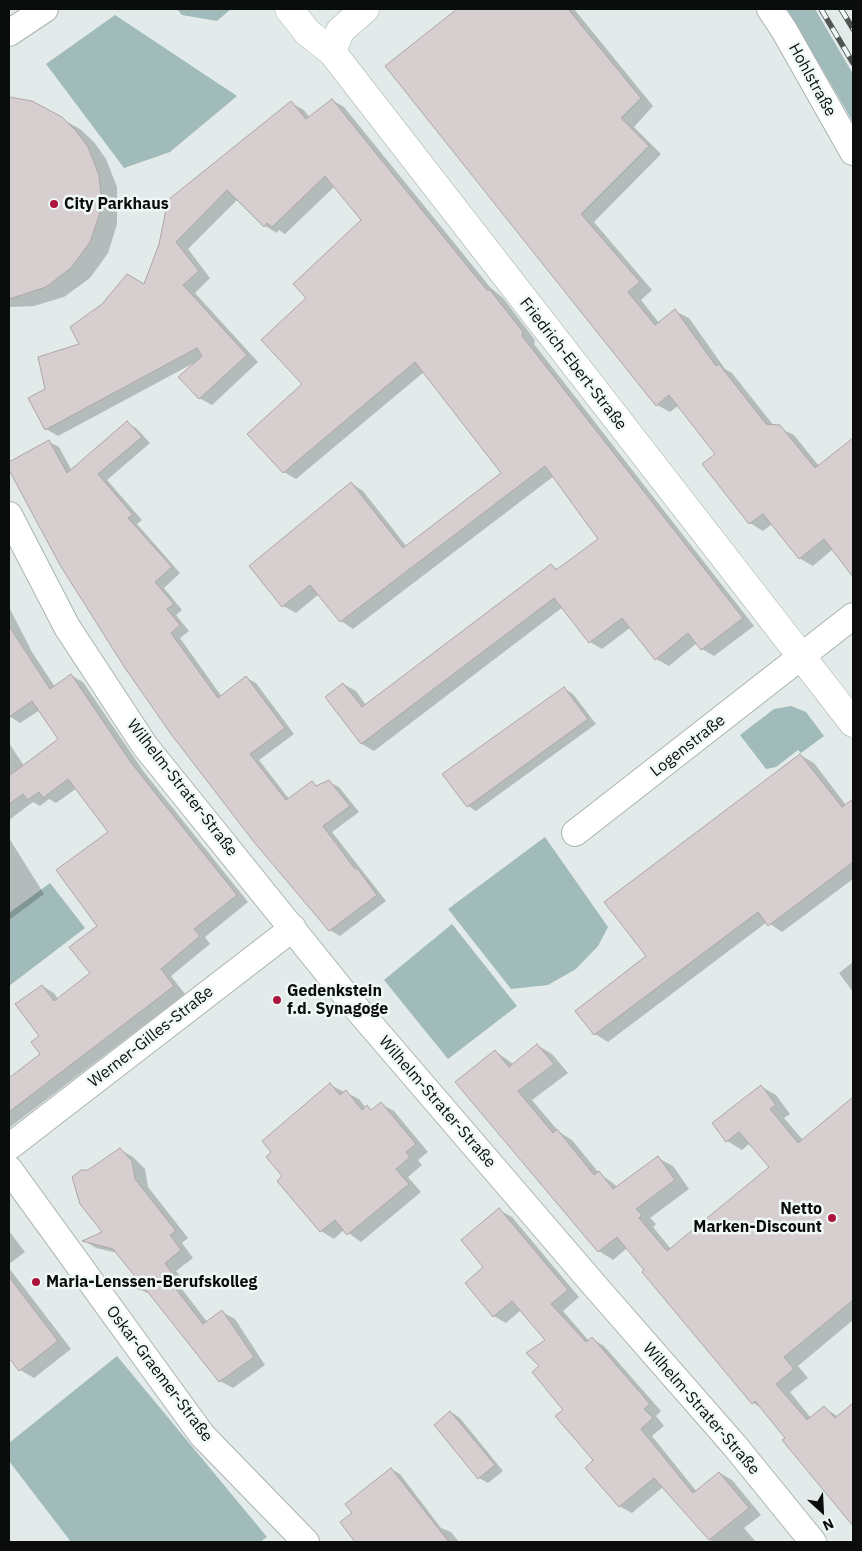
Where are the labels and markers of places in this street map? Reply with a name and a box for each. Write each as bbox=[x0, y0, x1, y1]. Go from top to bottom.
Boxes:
place label: City Parkhaus bbox=[64, 194, 169, 214]
marker: City Parkhaus bbox=[48, 198, 60, 210]
place label: Gedenkstein f.d. Synagoge bbox=[287, 981, 388, 1019]
marker: Gedenkstein f.d. Synagoge bbox=[271, 994, 283, 1006]
place label: Netto Marken-Discount bbox=[693, 1199, 822, 1237]
marker: Netto Marken-Discount bbox=[826, 1212, 838, 1224]
place label: Maria-Lenssen-Berufskolleg bbox=[46, 1272, 257, 1292]
marker: Maria-Lenssen-Berufskolleg bbox=[30, 1276, 42, 1288]

